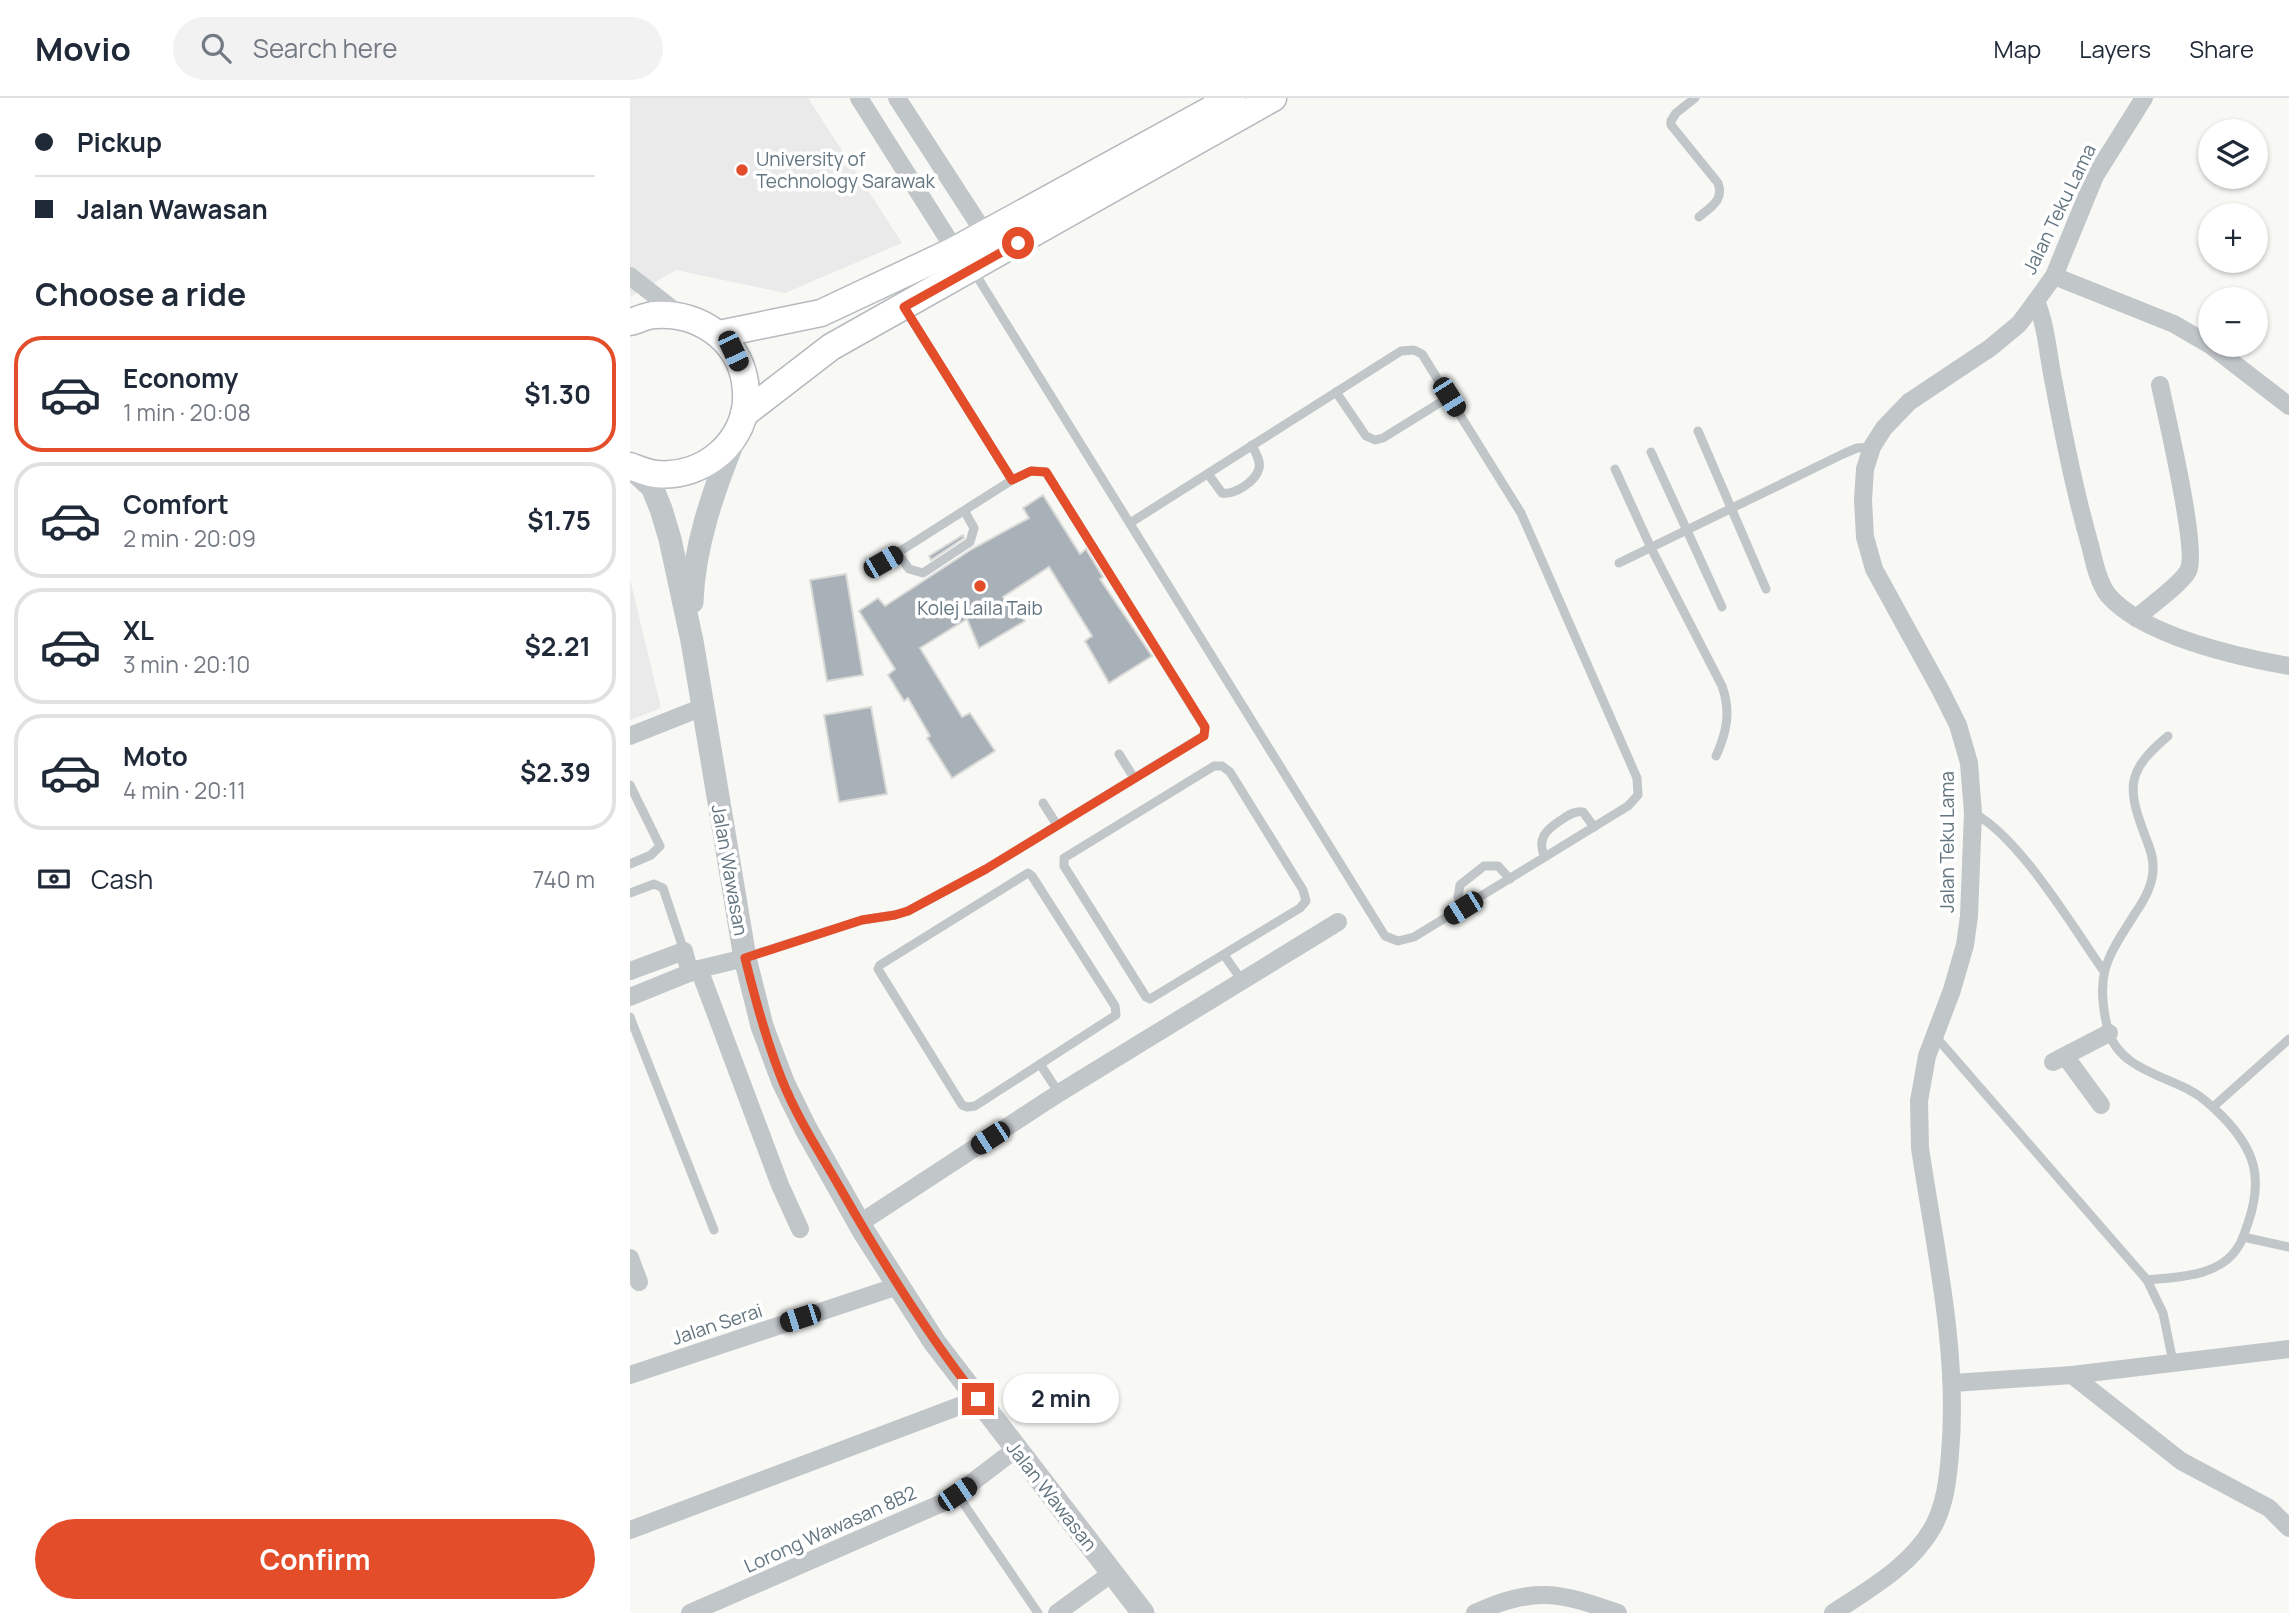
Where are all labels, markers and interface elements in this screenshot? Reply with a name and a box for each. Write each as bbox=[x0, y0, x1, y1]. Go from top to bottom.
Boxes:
search box bbox=[173, 17, 663, 80]
text: Movio bbox=[35, 26, 131, 71]
icon: search bbox=[197, 29, 235, 67]
text: Search here bbox=[253, 30, 397, 66]
text: Map bbox=[1994, 32, 2041, 65]
text: Layers bbox=[2079, 32, 2151, 65]
text: Share bbox=[2189, 32, 2254, 65]
map controls bbox=[2198, 119, 2268, 357]
button: layers bbox=[2198, 119, 2268, 189]
text: Pickup bbox=[77, 124, 162, 160]
street label: Jalan Teku Lama bbox=[2016, 140, 2102, 278]
place label: University of Technology Sarawak bbox=[756, 146, 935, 194]
marker: University of Technology Sarawak bbox=[734, 162, 750, 178]
text: Jalan Wawasan bbox=[77, 191, 268, 227]
button: + bbox=[2198, 203, 2268, 273]
route start bbox=[1002, 227, 1034, 259]
text: Choose a ride bbox=[35, 272, 246, 316]
button: − bbox=[2198, 287, 2268, 357]
car bbox=[715, 328, 752, 374]
text: Economy bbox=[123, 360, 238, 396]
icon: car bbox=[39, 363, 102, 426]
car bbox=[1429, 374, 1470, 420]
text: $1.30 bbox=[524, 376, 591, 412]
text: 1 min · 20:08 bbox=[123, 396, 251, 428]
text: Comfort bbox=[123, 486, 229, 522]
icon: car bbox=[39, 489, 102, 552]
text: $1.75 bbox=[527, 502, 591, 538]
text: 2 min · 20:09 bbox=[123, 522, 256, 554]
car bbox=[860, 542, 907, 582]
marker: Kolej Laila Taib bbox=[972, 578, 988, 594]
place label: Kolej Laila Taib bbox=[917, 595, 1043, 621]
text: XL bbox=[123, 612, 154, 648]
icon: car bbox=[39, 615, 102, 678]
text: $2.21 bbox=[524, 628, 591, 664]
text: 3 min · 20:10 bbox=[123, 648, 250, 680]
text: Moto bbox=[123, 738, 188, 774]
icon: car bbox=[39, 741, 102, 804]
text: $2.39 bbox=[520, 754, 591, 790]
street label: Jalan Teku Lama bbox=[1934, 771, 1960, 913]
text: 4 min · 20:11 bbox=[123, 774, 246, 806]
street label: Jalan Wawasan bbox=[706, 802, 754, 938]
icon: cash bbox=[35, 860, 73, 898]
text: Cash bbox=[91, 861, 153, 897]
text: 740 m bbox=[533, 863, 595, 895]
car bbox=[1440, 888, 1487, 928]
car bbox=[967, 1118, 1014, 1158]
street label: Jalan Serai bbox=[668, 1297, 766, 1351]
car bbox=[777, 1302, 824, 1334]
callout: 2 min bbox=[1002, 1374, 1118, 1424]
text: 2 min bbox=[1031, 1382, 1091, 1414]
route end bbox=[962, 1383, 994, 1415]
street label: Jalan Wawasan bbox=[1001, 1436, 1103, 1556]
car bbox=[934, 1474, 981, 1514]
street label: Lorong Wawasan 8B2 bbox=[740, 1479, 920, 1579]
button: Confirm bbox=[35, 1519, 595, 1599]

